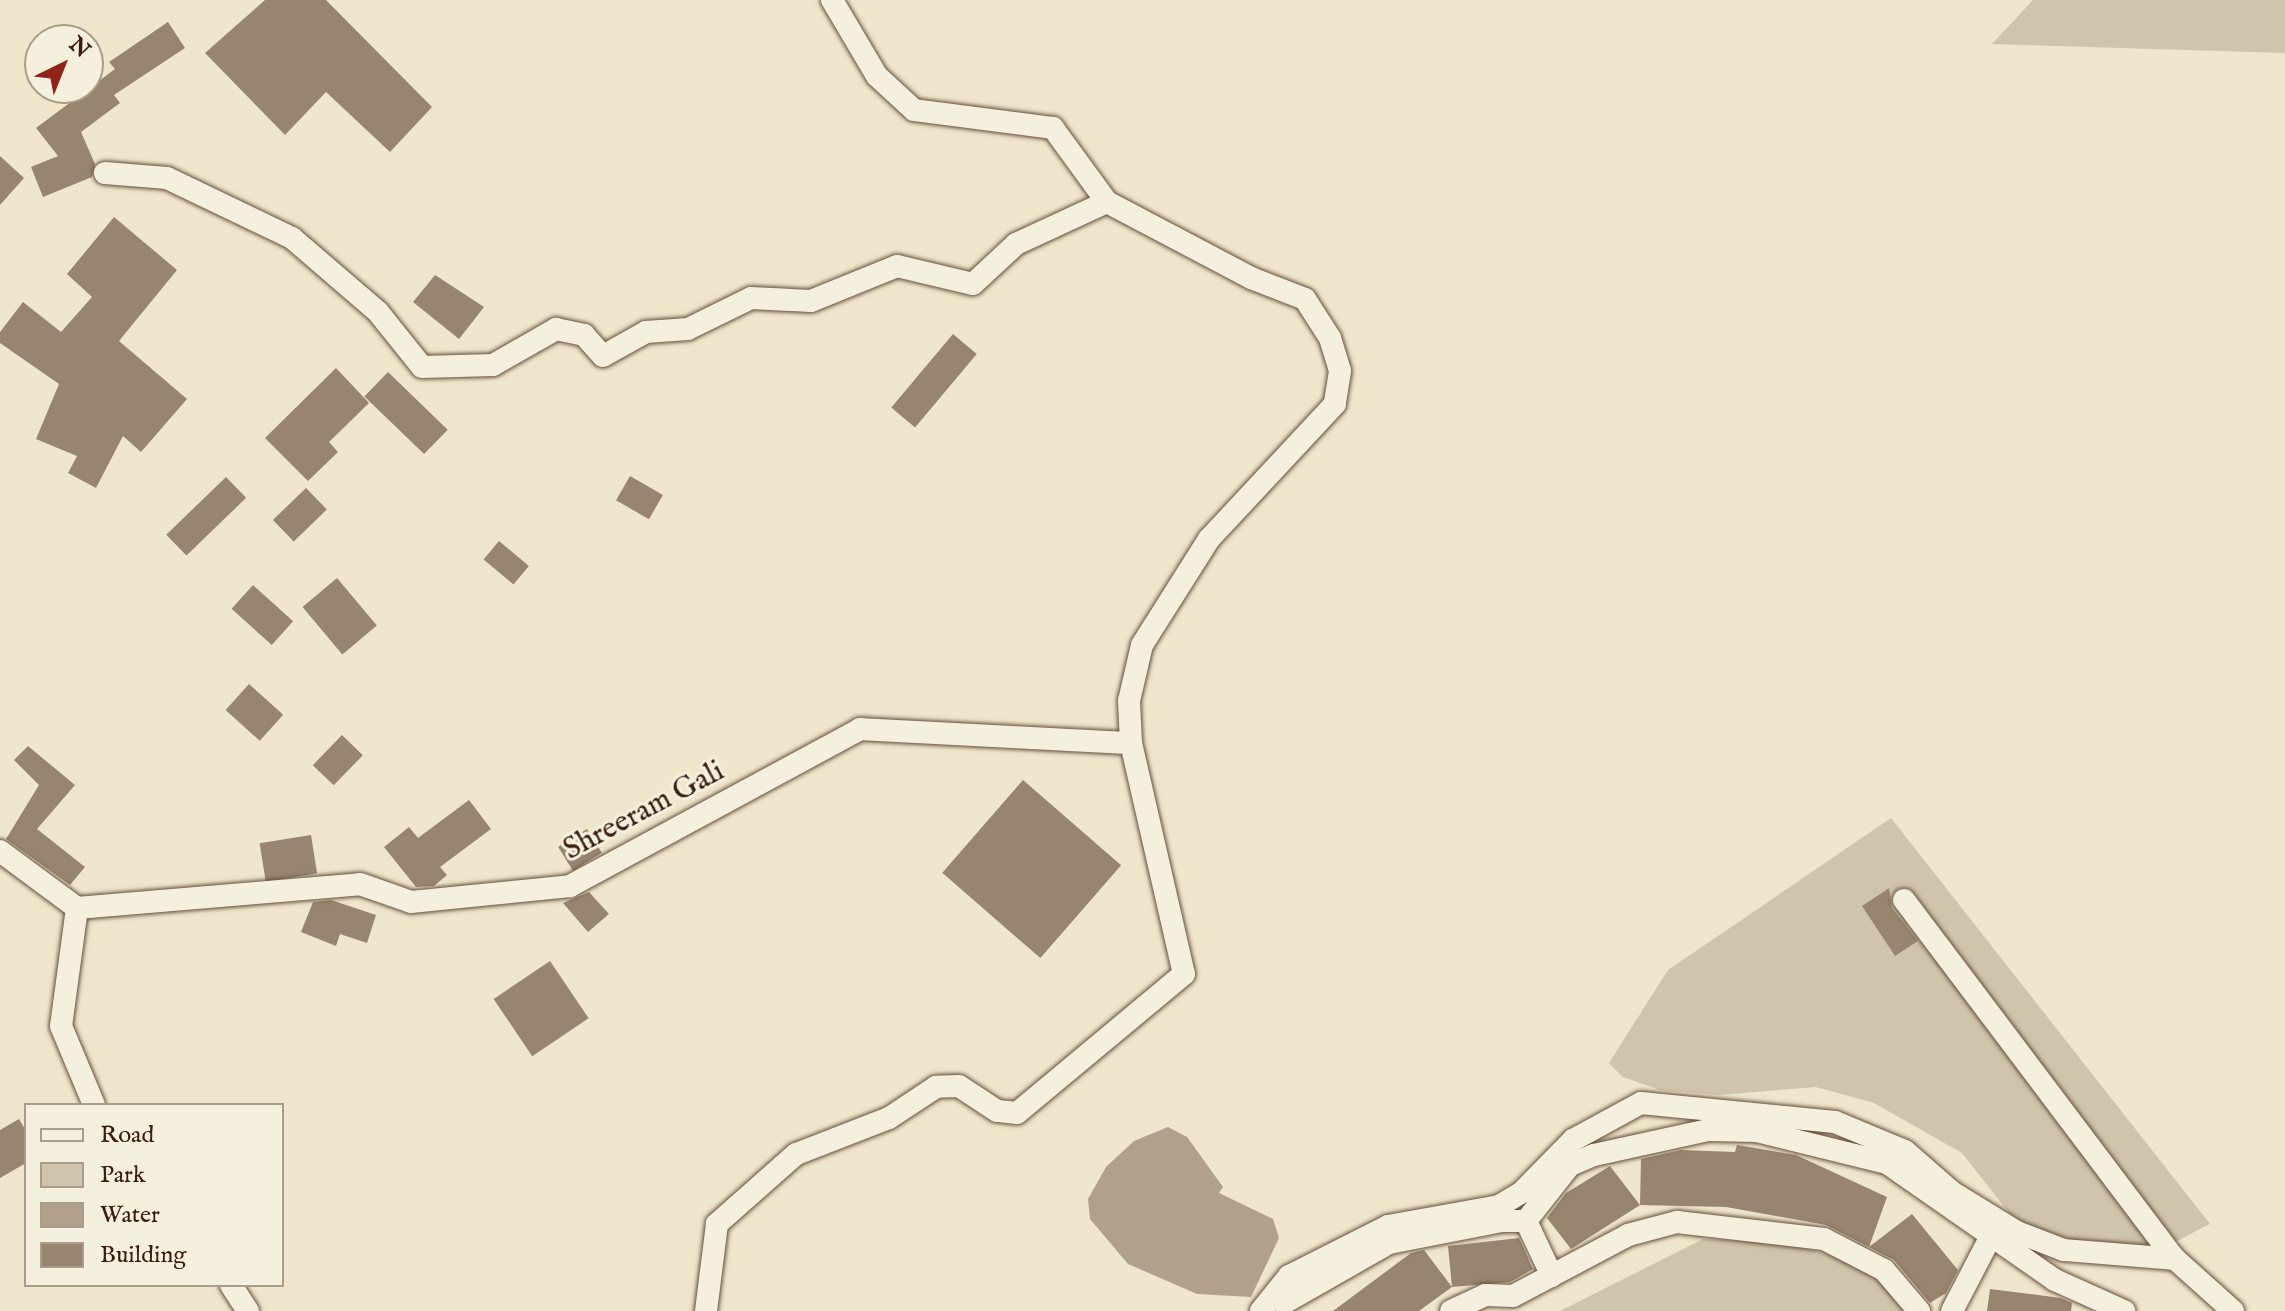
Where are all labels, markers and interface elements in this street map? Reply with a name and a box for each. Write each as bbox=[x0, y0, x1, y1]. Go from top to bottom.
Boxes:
north arrow bbox=[24, 24, 104, 104]
text: N bbox=[62, 31, 96, 65]
street label: Shreeram Gali bbox=[558, 754, 730, 868]
legend bbox=[24, 1103, 284, 1287]
text: Road bbox=[100, 1120, 154, 1151]
text: Park bbox=[100, 1160, 146, 1191]
text: Water bbox=[100, 1200, 160, 1231]
text: Building bbox=[100, 1240, 186, 1271]

